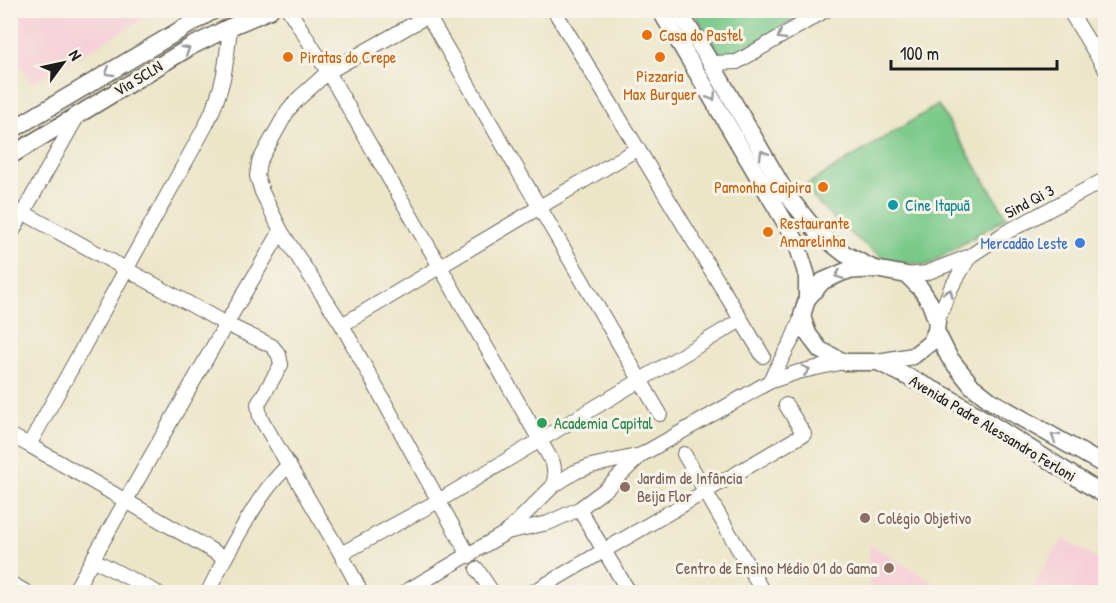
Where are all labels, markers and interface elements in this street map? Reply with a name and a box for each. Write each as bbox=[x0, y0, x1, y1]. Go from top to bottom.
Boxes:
place label: Casa do Pastel bbox=[659, 24, 744, 46]
marker: Casa do Pastel bbox=[640, 28, 654, 42]
one-way arrow bbox=[777, 29, 788, 41]
north arrow bbox=[33, 33, 93, 93]
scale bar bbox=[891, 33, 1058, 71]
text: 100 m bbox=[900, 41, 939, 66]
text: N bbox=[64, 45, 87, 65]
one-way arrow bbox=[180, 45, 191, 57]
place label: Piratas do Crepe bbox=[300, 46, 397, 68]
marker: Piratas do Crepe bbox=[281, 50, 295, 64]
marker: Pizzaria Max Burguer bbox=[653, 50, 667, 64]
street label: Via SCLN bbox=[110, 55, 166, 101]
one-way arrow bbox=[105, 65, 115, 77]
place label: Pizzaria Max Burguer bbox=[623, 65, 697, 105]
one-way arrow bbox=[704, 91, 716, 101]
one-way arrow bbox=[759, 150, 771, 160]
place label: Pamonha Caipira bbox=[714, 176, 811, 198]
street label: Sind Qi 3 bbox=[1000, 179, 1058, 223]
marker: Pamonha Caipira bbox=[816, 180, 830, 194]
place label: Cine Itapuã bbox=[905, 194, 970, 216]
marker: Cine Itapuã bbox=[886, 198, 900, 212]
place label: Restaurante Amarelinha bbox=[780, 212, 850, 252]
marker: Restaurante Amarelinha bbox=[761, 225, 775, 239]
place label: Mercadão Leste bbox=[980, 232, 1069, 254]
marker: Mercadão Leste bbox=[1073, 236, 1087, 250]
one-way arrow bbox=[834, 268, 845, 280]
one-way arrow bbox=[942, 289, 954, 300]
one-way arrow bbox=[801, 365, 811, 378]
street label: Avenida Padre Alessandro Ferloni bbox=[906, 369, 1080, 487]
place label: Academia Capital bbox=[554, 412, 654, 434]
marker: Academia Capital bbox=[535, 416, 549, 430]
one-way arrow bbox=[1051, 433, 1061, 444]
place label: Jardim de Infância Beija Flor bbox=[637, 467, 742, 507]
marker: Jardim de Infância Beija Flor bbox=[618, 480, 632, 494]
place label: Colégio Objetivo bbox=[877, 507, 972, 529]
marker: Colégio Objetivo bbox=[858, 511, 872, 525]
place label: Centro de Ensino Médio 01 do Gama bbox=[675, 557, 877, 579]
marker: Centro de Ensino Médio 01 do Gama bbox=[882, 561, 896, 575]

